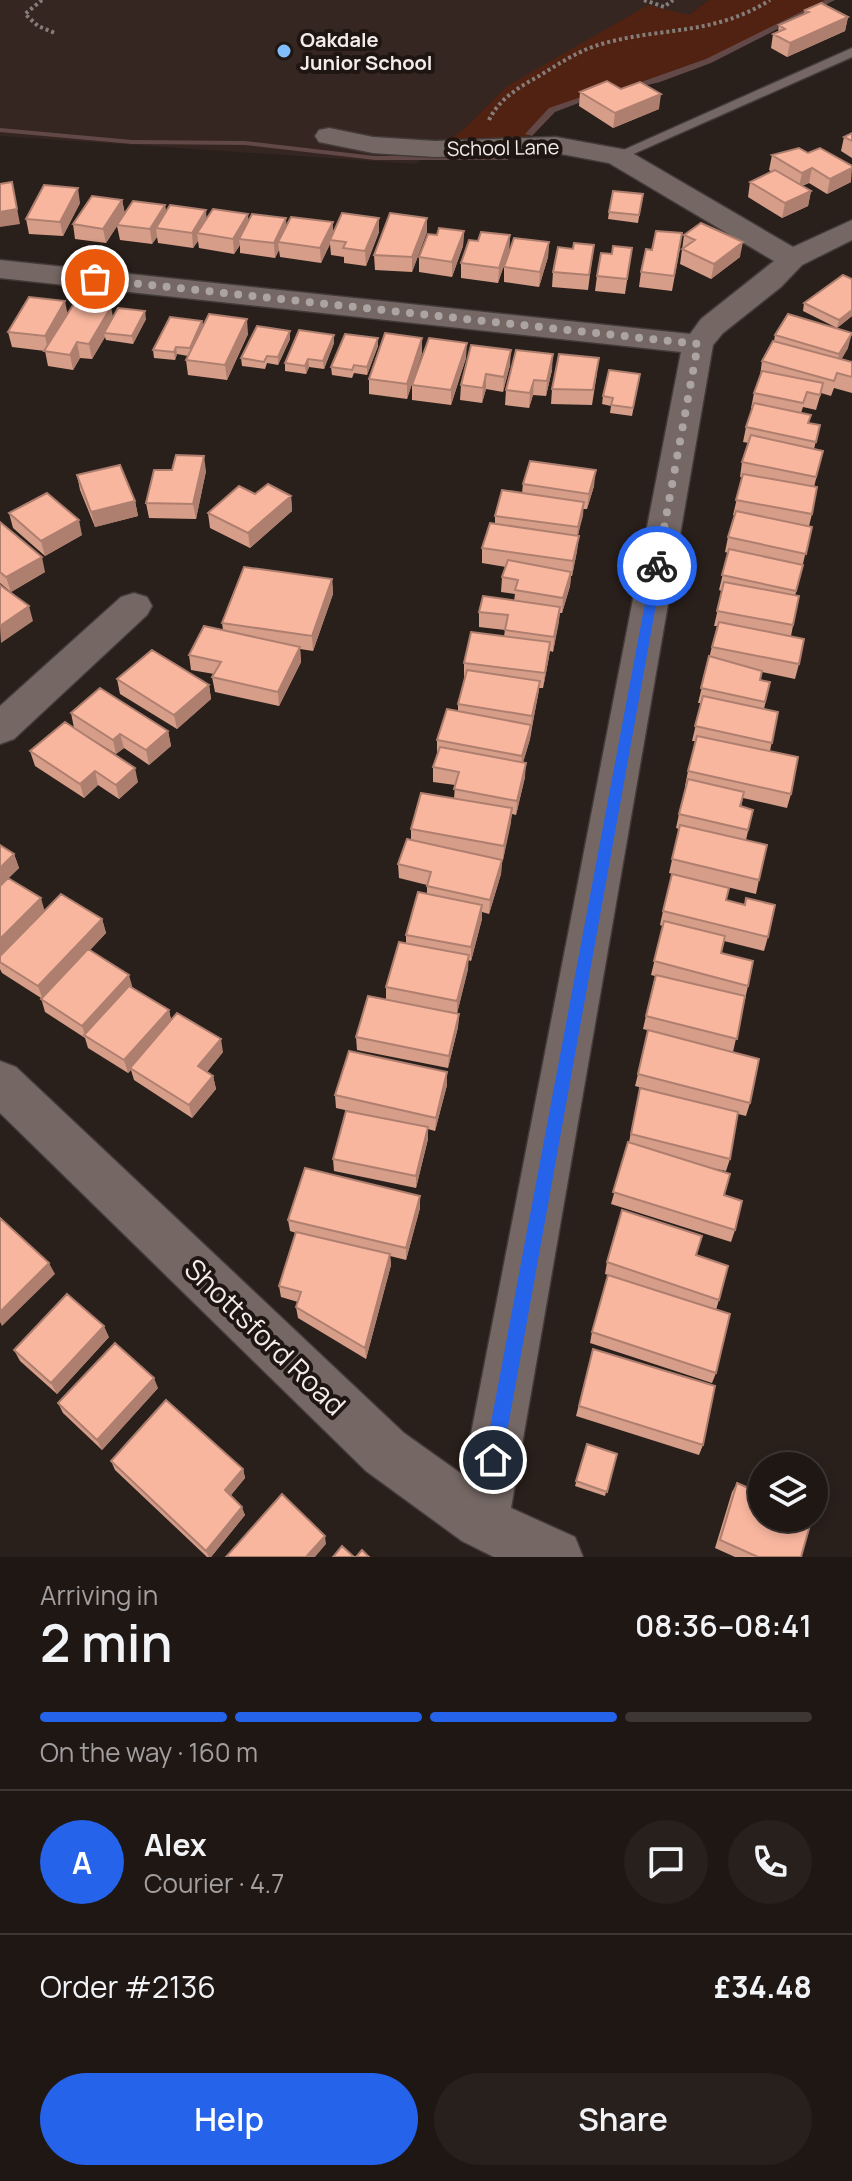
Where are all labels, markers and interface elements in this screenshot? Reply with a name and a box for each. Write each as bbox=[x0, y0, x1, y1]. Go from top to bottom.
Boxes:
place label: Oakdale Junior School bbox=[300, 26, 432, 76]
marker: Oakdale Junior School bbox=[275, 42, 293, 60]
street label: School Lane bbox=[447, 133, 559, 162]
pin bbox=[61, 245, 129, 313]
icon: bag bbox=[73, 257, 117, 301]
courier bbox=[617, 526, 697, 606]
icon: bike bbox=[635, 544, 679, 588]
street label: Shottsford Road bbox=[177, 1250, 355, 1423]
pin bbox=[459, 1426, 527, 1494]
icon: home bbox=[471, 1438, 515, 1482]
map controls bbox=[748, 1452, 828, 1532]
button: layers bbox=[748, 1452, 828, 1532]
text: Arriving in bbox=[40, 1577, 158, 1613]
text: 08:36–08:41 bbox=[635, 1605, 812, 1646]
text: 2 min bbox=[40, 1607, 173, 1678]
text: On the way · 160 m bbox=[40, 1734, 258, 1770]
button: chat bbox=[624, 1820, 708, 1904]
button: phone bbox=[728, 1820, 812, 1904]
text: Alex bbox=[144, 1824, 207, 1865]
text: A bbox=[72, 1842, 92, 1883]
text: Courier · 4.7 bbox=[144, 1865, 284, 1901]
text: Order #2136 bbox=[40, 1966, 216, 2007]
text: £34.48 bbox=[714, 1966, 812, 2007]
button: Help bbox=[40, 2073, 418, 2165]
button: Share bbox=[434, 2073, 812, 2165]

